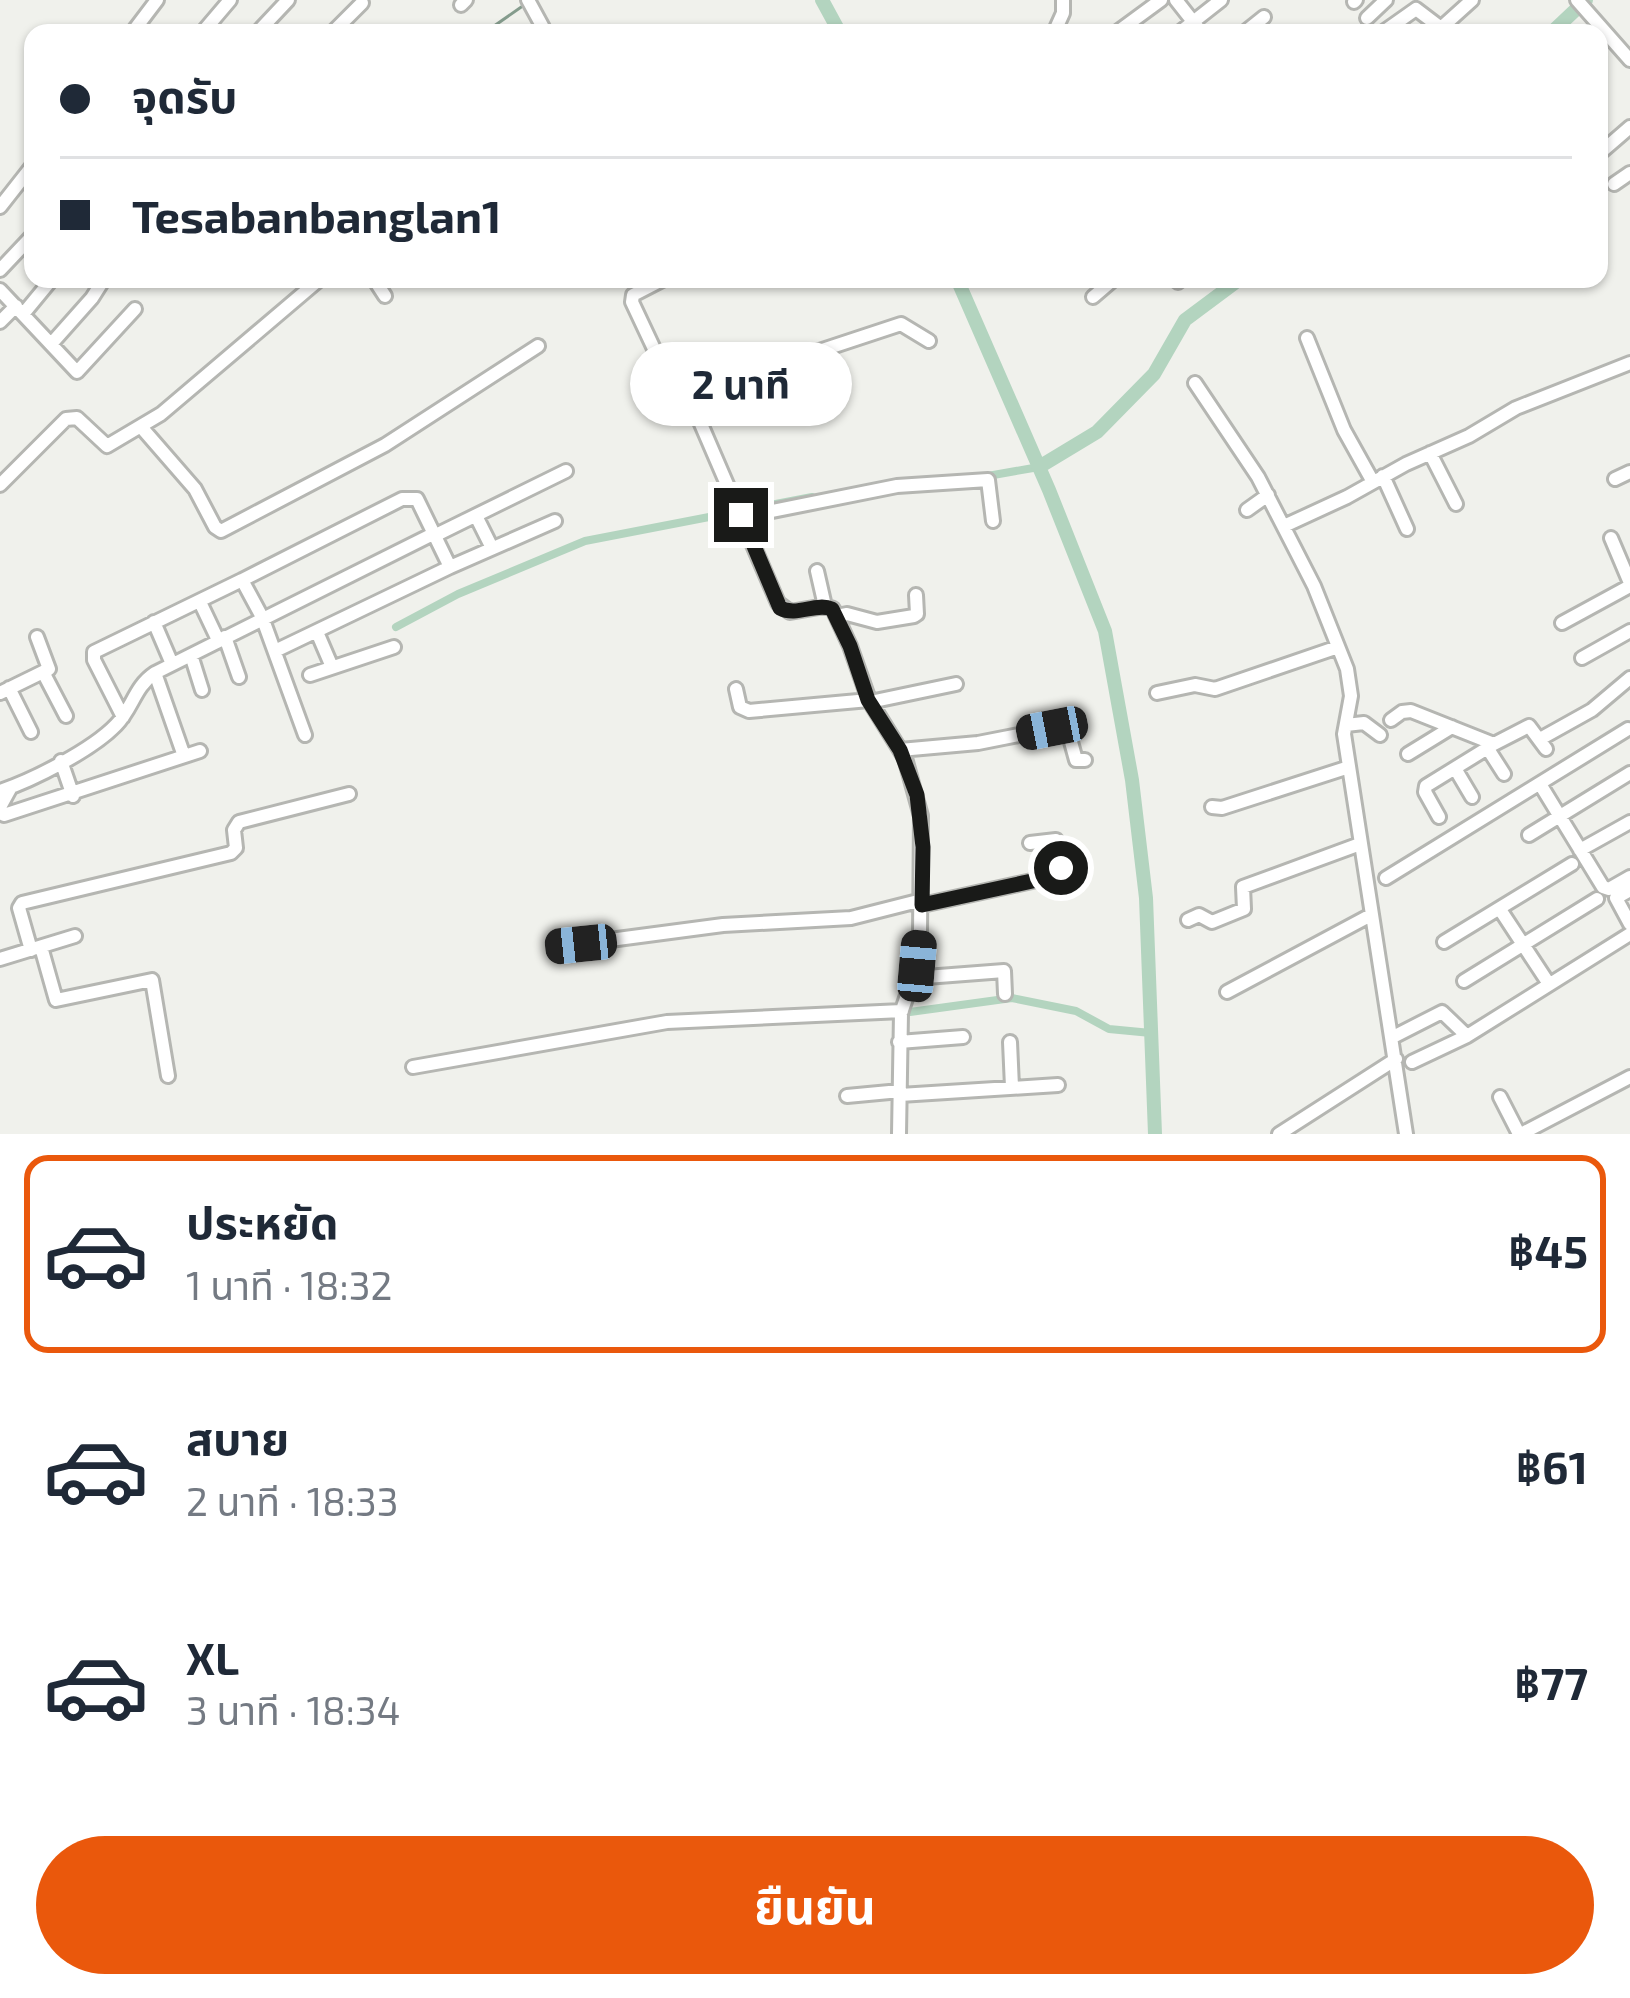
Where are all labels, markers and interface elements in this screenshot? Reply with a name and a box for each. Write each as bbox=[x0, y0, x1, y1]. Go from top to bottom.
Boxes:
text: จุดรับ bbox=[132, 68, 238, 122]
text: Tesabanbanglan1 bbox=[132, 188, 501, 242]
callout: 2 นาที bbox=[630, 341, 852, 425]
text: 2 นาที bbox=[692, 360, 790, 407]
route end bbox=[714, 488, 768, 542]
car bbox=[1013, 703, 1091, 753]
route start bbox=[1034, 841, 1088, 895]
car bbox=[543, 922, 619, 966]
car bbox=[896, 929, 938, 1003]
text: ประหยัด bbox=[186, 1194, 339, 1248]
icon: car bbox=[42, 1200, 150, 1308]
text: ฿45 bbox=[1508, 1223, 1588, 1277]
text: 1 นาที · 18:32 bbox=[186, 1261, 392, 1308]
text: สบาย bbox=[186, 1410, 289, 1464]
icon: car bbox=[42, 1416, 150, 1524]
text: ฿61 bbox=[1516, 1439, 1588, 1493]
text: 2 นาที · 18:33 bbox=[186, 1477, 398, 1524]
text: XL bbox=[186, 1630, 239, 1684]
icon: car bbox=[42, 1632, 150, 1740]
text: ฿77 bbox=[1514, 1655, 1588, 1709]
text: 3 นาที · 18:34 bbox=[186, 1686, 401, 1733]
button: ยืนยัน bbox=[36, 1836, 1594, 1974]

